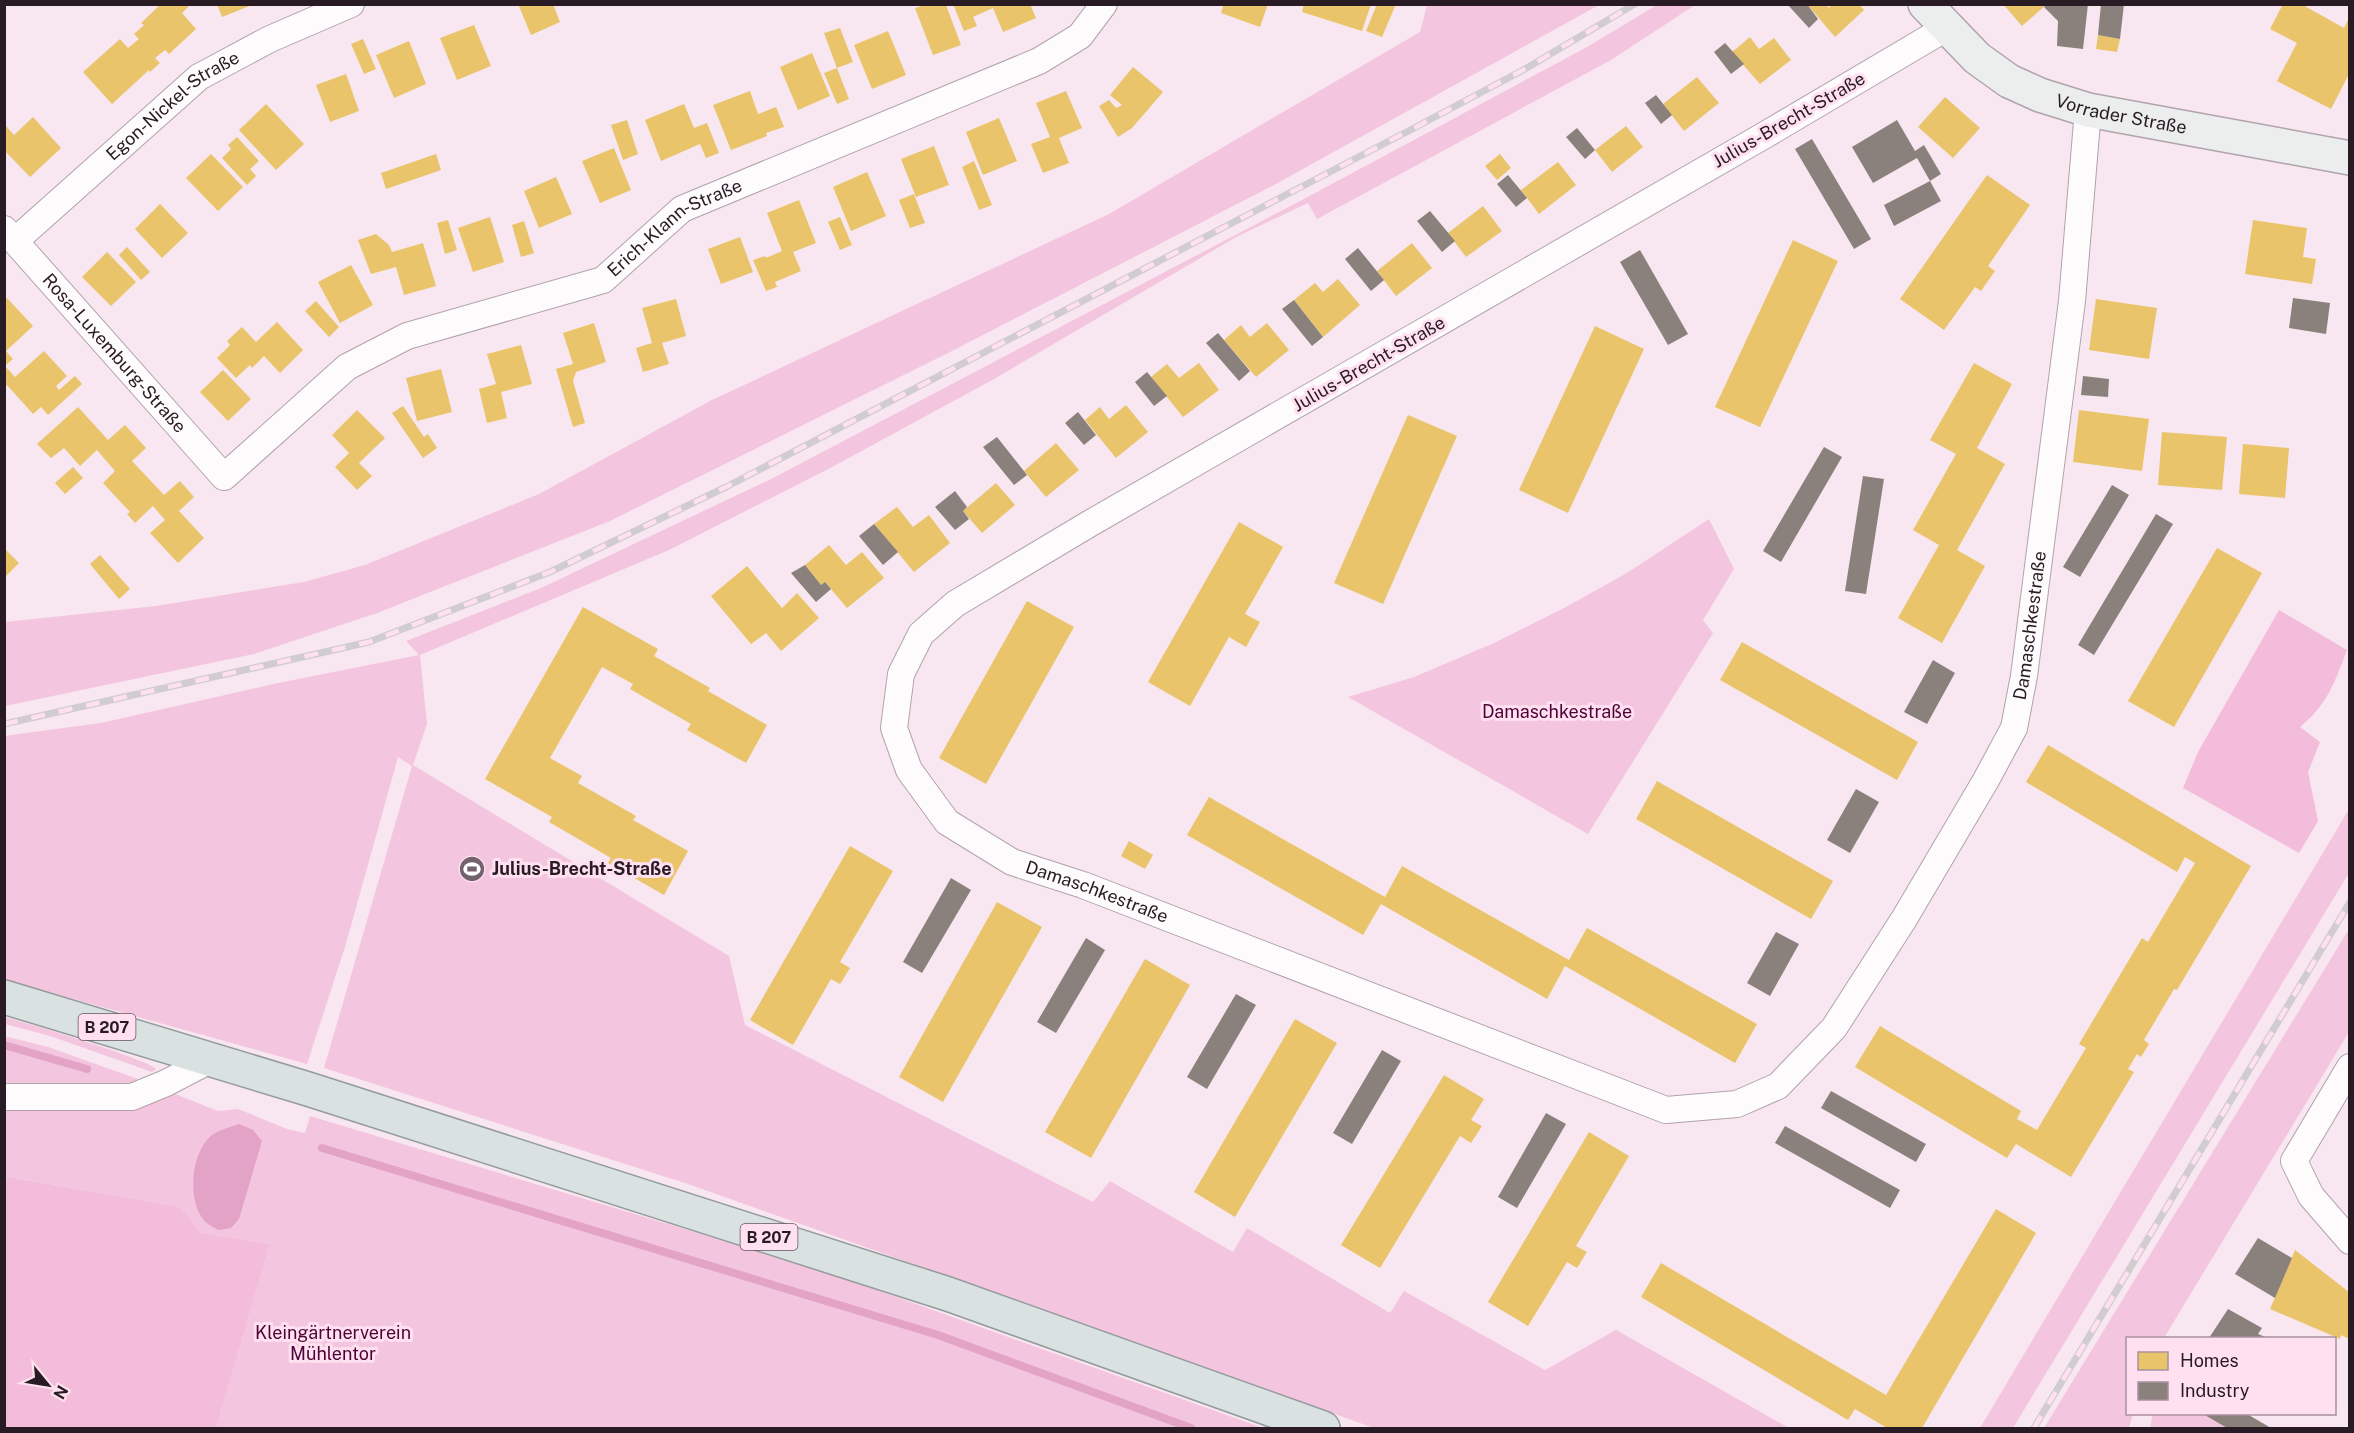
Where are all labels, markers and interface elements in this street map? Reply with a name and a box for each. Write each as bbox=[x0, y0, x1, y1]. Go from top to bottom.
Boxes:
street label: Egon-Nickel-Straße bbox=[102, 46, 243, 165]
street label: Julius-Brecht-Straße bbox=[1709, 67, 1869, 172]
street label: Vorrader Straße bbox=[2053, 89, 2189, 138]
street label: Erich-Klann-Straße bbox=[603, 174, 745, 281]
street label: Rosa-Luxemburg-Straße bbox=[38, 269, 191, 437]
street label: Julius-Brecht-Straße bbox=[1289, 311, 1449, 416]
street label: Damaschkestraße bbox=[2009, 550, 2050, 702]
park label: Damaschkestraße bbox=[1482, 701, 1632, 722]
sports icon: Julius-Brecht-Straße bbox=[457, 854, 487, 884]
street label: Damaschkestraße bbox=[1023, 856, 1171, 927]
place label: Julius-Brecht-Straße bbox=[492, 858, 672, 879]
road number: B 207 bbox=[78, 1014, 136, 1040]
road number: B 207 bbox=[740, 1224, 798, 1250]
park label: Kleingärtnerverein Mühlentor bbox=[255, 1322, 411, 1364]
legend bbox=[2126, 1337, 2336, 1415]
text: Homes bbox=[2180, 1350, 2239, 1371]
north arrow bbox=[18, 1355, 78, 1415]
text: Industry bbox=[2180, 1380, 2250, 1401]
text: N bbox=[49, 1382, 72, 1402]

